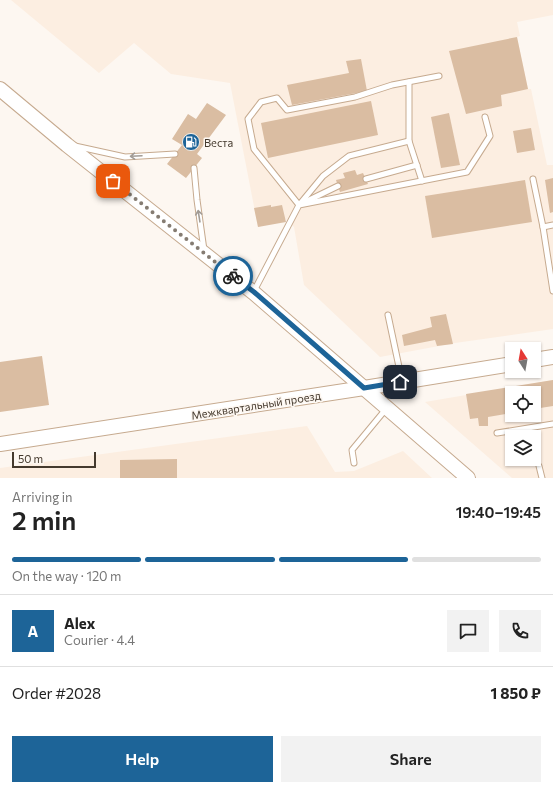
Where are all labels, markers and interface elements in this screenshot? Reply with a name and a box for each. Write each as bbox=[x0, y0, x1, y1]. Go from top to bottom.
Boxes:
fuel station icon: Веста bbox=[181, 132, 201, 152]
place label: Веста bbox=[204, 136, 233, 149]
one-way arrow bbox=[130, 152, 143, 160]
pin bbox=[96, 164, 130, 198]
icon: bag bbox=[102, 170, 124, 192]
one-way arrow bbox=[195, 210, 203, 223]
courier bbox=[213, 256, 253, 296]
icon: bike bbox=[222, 265, 244, 287]
north arrow bbox=[505, 342, 541, 378]
map controls bbox=[505, 342, 541, 466]
pin bbox=[383, 365, 417, 399]
icon: home bbox=[389, 371, 411, 393]
button: locate bbox=[505, 386, 541, 422]
street label: Межквартальный проезд bbox=[190, 388, 322, 422]
button: layers bbox=[505, 430, 541, 466]
scale bar bbox=[12, 450, 96, 469]
text: 50 m bbox=[18, 452, 43, 465]
text: Arriving in bbox=[12, 489, 72, 505]
text: 19:40–19:45 bbox=[456, 503, 541, 521]
text: 2 min bbox=[12, 504, 76, 535]
text: On the way · 120 m bbox=[12, 568, 121, 584]
button: chat bbox=[447, 610, 489, 652]
button: phone bbox=[499, 610, 541, 652]
text: Alex bbox=[64, 614, 95, 632]
text: A bbox=[28, 622, 38, 640]
text: Courier · 4.4 bbox=[64, 632, 135, 648]
text: Order #2028 bbox=[12, 684, 101, 702]
text: 1 850 ₽ bbox=[491, 684, 541, 702]
button: Help bbox=[12, 736, 273, 782]
button: Share bbox=[281, 736, 541, 782]

